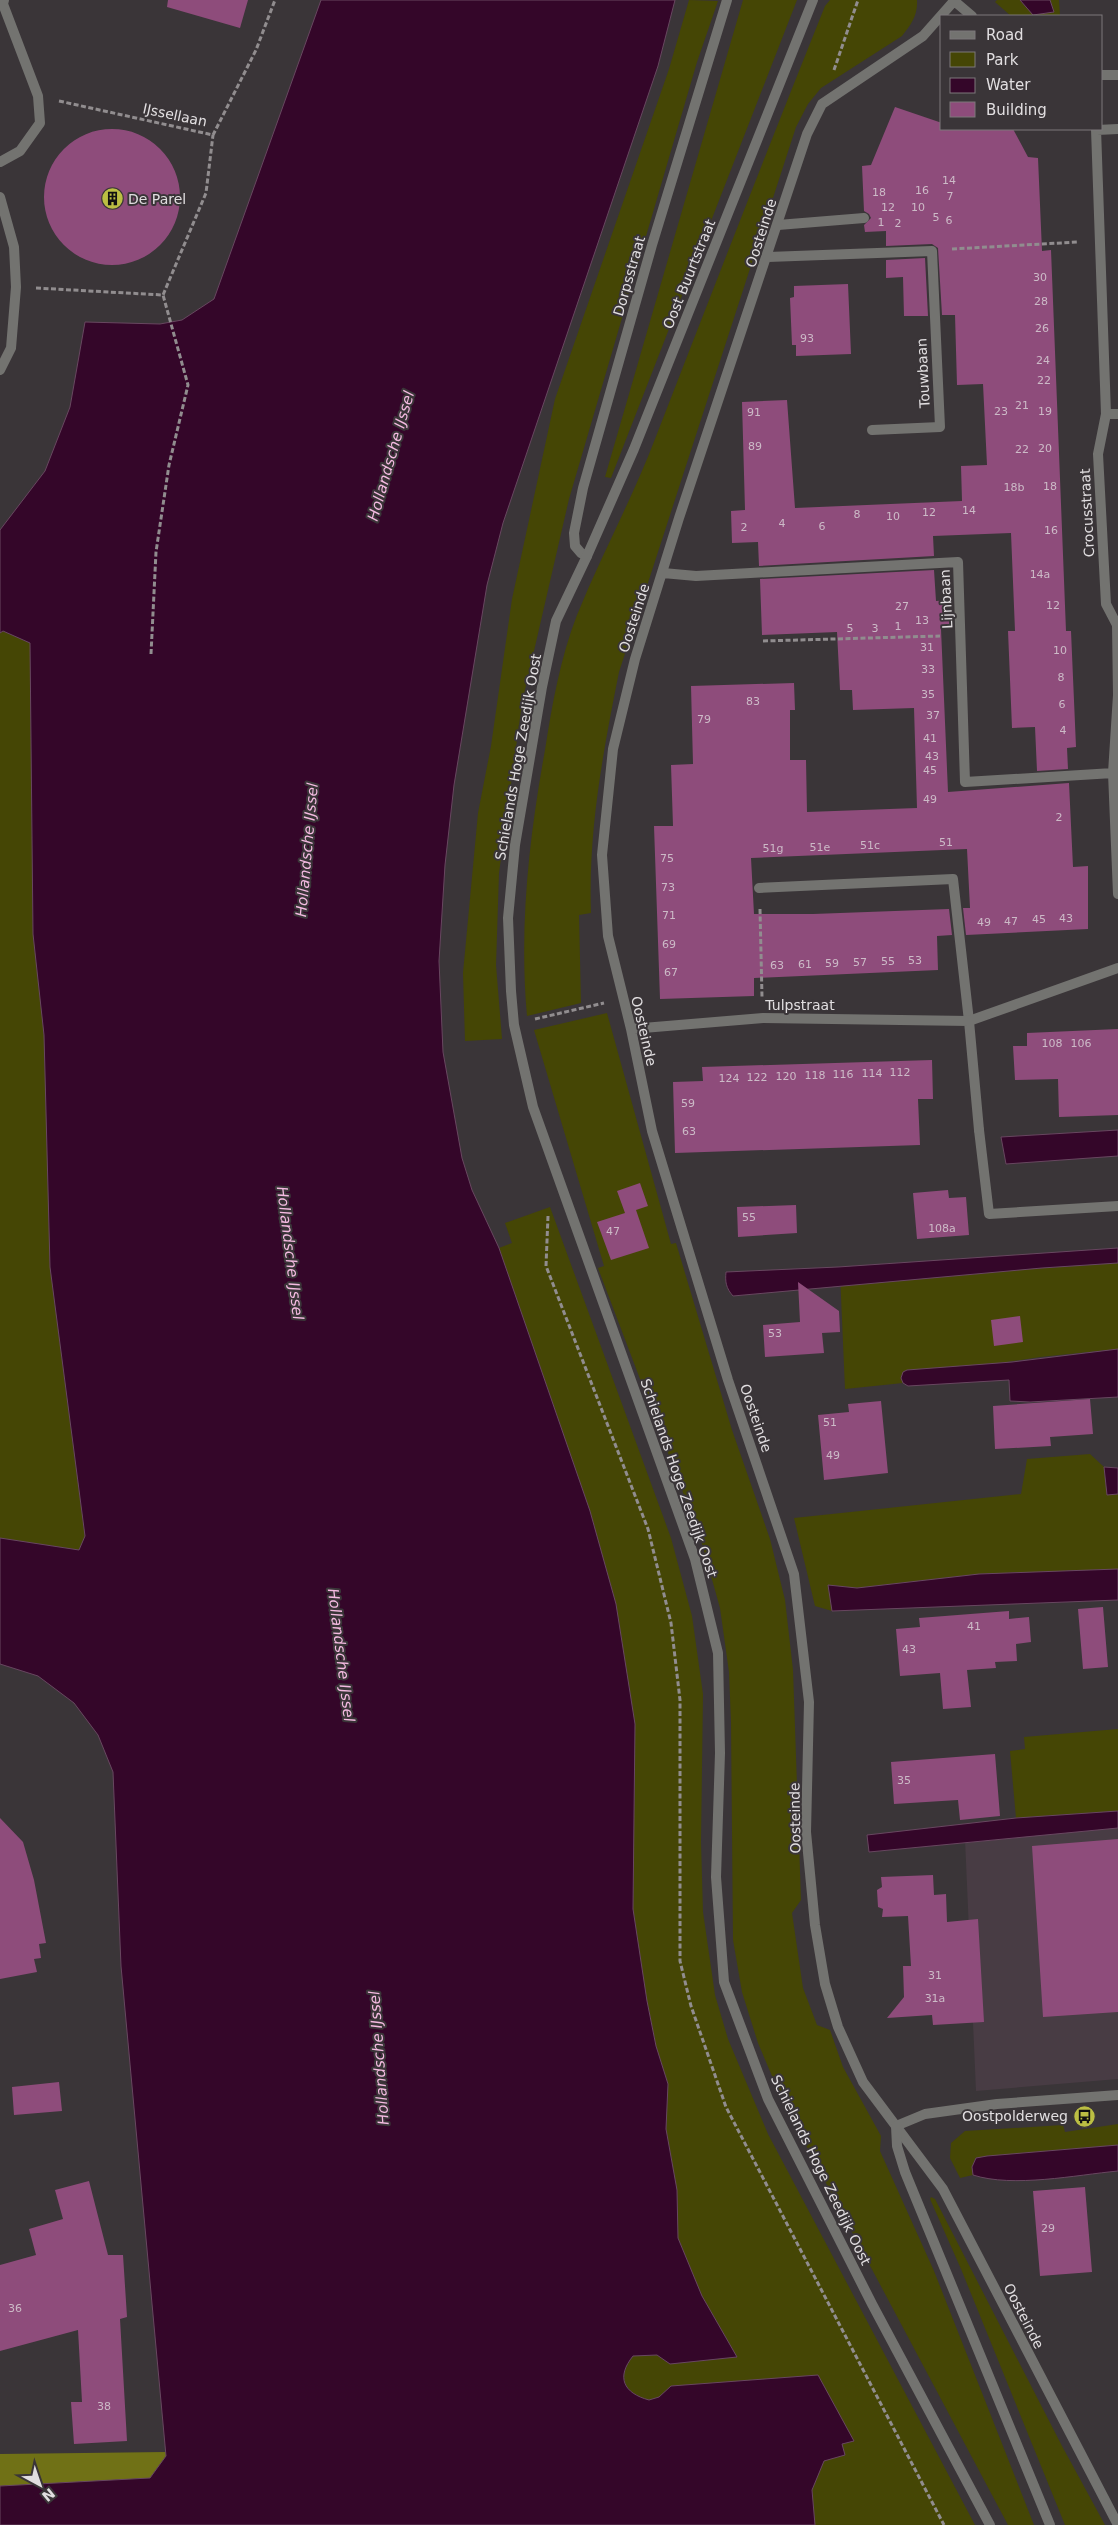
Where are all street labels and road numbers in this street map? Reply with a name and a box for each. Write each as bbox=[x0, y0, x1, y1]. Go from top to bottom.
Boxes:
street label: IJssellaan bbox=[141, 100, 209, 130]
street label: Oosteinde bbox=[742, 197, 780, 269]
street label: Oost Buurtstraat bbox=[660, 216, 718, 331]
street label: Dorpsstraat bbox=[610, 234, 648, 318]
street label: Touwbaan bbox=[913, 338, 933, 409]
street label: Crocusstraat bbox=[1077, 468, 1097, 558]
street label: Lijnbaan bbox=[936, 569, 956, 629]
street label: Oosteinde bbox=[615, 582, 653, 654]
street label: Schielands Hoge Zeedijk Oost bbox=[492, 652, 544, 861]
street label: Oosteinde bbox=[628, 994, 660, 1068]
street label: Tulpstraat bbox=[764, 997, 835, 1013]
street label: Schielands Hoge Zeedijk Oost bbox=[637, 1376, 721, 1580]
street label: Oosteinde bbox=[737, 1382, 775, 1454]
street label: Oosteinde bbox=[786, 1782, 804, 1854]
street label: Schielands Hoge Zeedijk Oost bbox=[768, 2072, 874, 2268]
street label: Oosteinde bbox=[1001, 2281, 1047, 2351]

